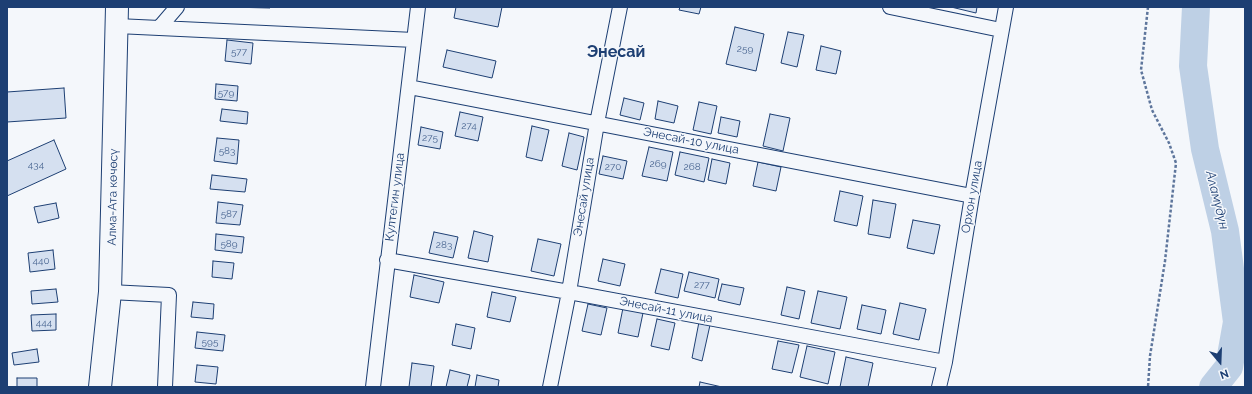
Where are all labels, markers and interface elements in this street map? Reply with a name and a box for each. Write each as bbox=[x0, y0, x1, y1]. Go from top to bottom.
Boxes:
district label: Энесай bbox=[587, 42, 645, 62]
house number: 259 bbox=[737, 43, 753, 55]
house number: 577 bbox=[231, 46, 247, 58]
house number: 579 bbox=[218, 87, 234, 99]
house number: 274 bbox=[461, 120, 477, 132]
street label: Энесай-10 улица bbox=[642, 125, 740, 157]
house number: 275 bbox=[422, 132, 438, 144]
house number: 583 bbox=[219, 145, 235, 157]
street label: Алма-Ата көчөсү bbox=[105, 148, 121, 246]
street label: Култегин улица bbox=[382, 152, 408, 242]
street label: Энесай улица bbox=[571, 156, 597, 238]
house number: 269 bbox=[649, 158, 667, 170]
house number: 434 bbox=[28, 159, 44, 171]
street label: Орхон улица bbox=[959, 160, 985, 234]
house number: 270 bbox=[605, 161, 621, 173]
house number: 268 bbox=[683, 161, 701, 173]
water label: Аламүдүн bbox=[1202, 169, 1232, 231]
house number: 587 bbox=[221, 208, 237, 220]
house number: 589 bbox=[220, 238, 238, 250]
house number: 283 bbox=[436, 239, 452, 251]
house number: 440 bbox=[32, 255, 50, 267]
house number: 277 bbox=[694, 279, 710, 291]
street label: Энесай-11 улица bbox=[618, 294, 714, 326]
house number: 444 bbox=[36, 317, 52, 329]
house number: 595 bbox=[202, 336, 218, 348]
north arrow bbox=[1200, 342, 1240, 382]
text: N bbox=[1218, 366, 1230, 381]

